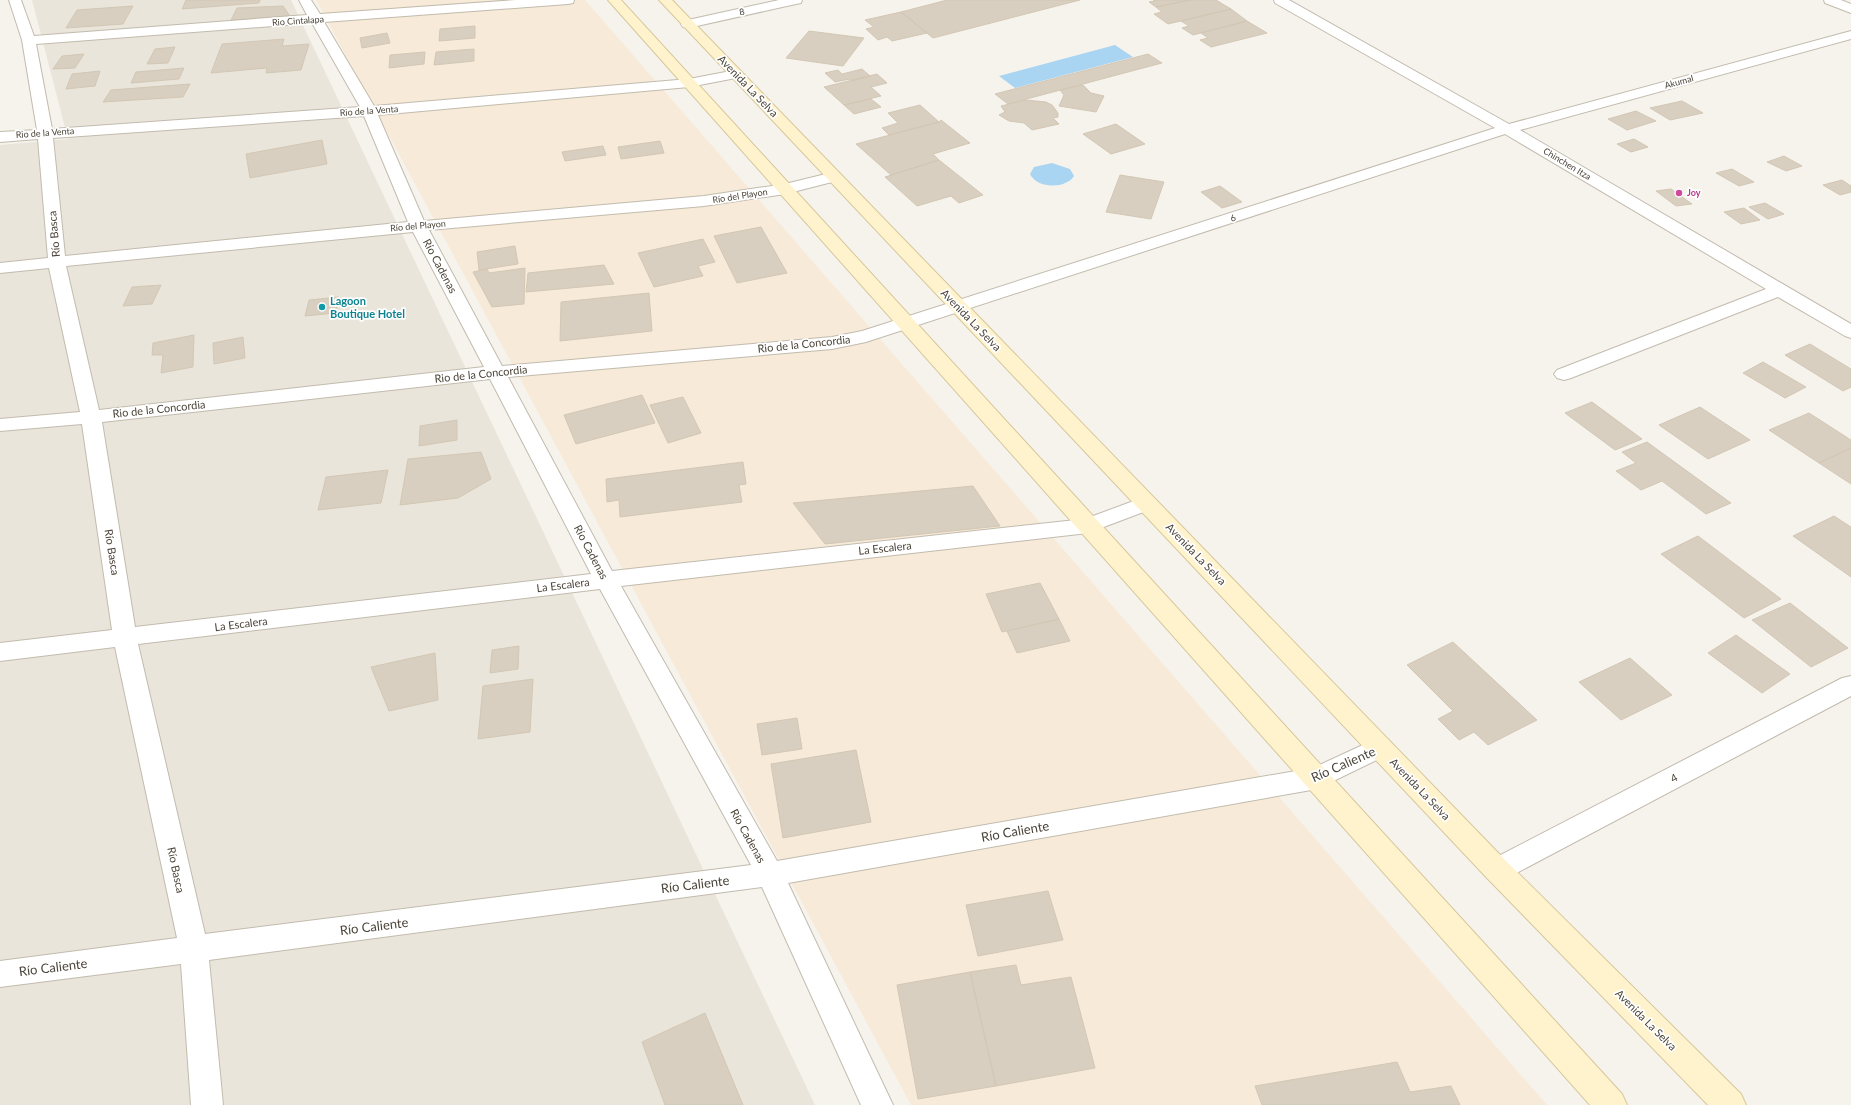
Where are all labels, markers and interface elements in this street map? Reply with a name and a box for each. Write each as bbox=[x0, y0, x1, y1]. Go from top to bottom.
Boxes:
street label: 8 bbox=[738, 6, 746, 17]
street label: Rio Cintalapa bbox=[272, 13, 324, 28]
street label: Avenida La Selva bbox=[716, 52, 781, 119]
street label: Akumal bbox=[1663, 72, 1695, 91]
street label: Rio de la Venta bbox=[339, 103, 399, 118]
street label: Rio de la Venta bbox=[15, 125, 75, 140]
street label: Chinchen Itza bbox=[1541, 145, 1593, 182]
street label: Río del Playon bbox=[711, 186, 768, 205]
place label: Joy bbox=[1687, 187, 1701, 198]
marker: Joy bbox=[1674, 188, 1684, 198]
street label: Río Basca bbox=[45, 210, 62, 258]
street label: 6 bbox=[1229, 211, 1237, 224]
street label: Río del Playon bbox=[390, 218, 446, 233]
street label: Río Cadenas bbox=[421, 236, 460, 295]
street label: Avenida La Selva bbox=[939, 286, 1004, 353]
place label: Lagoon Boutique Hotel bbox=[330, 294, 405, 320]
marker: Lagoon Boutique Hotel bbox=[317, 302, 327, 312]
street label: Rio de la Concordia bbox=[757, 332, 851, 355]
street label: Rio de la Concordia bbox=[434, 362, 528, 385]
street label: Rio de la Concordia bbox=[112, 397, 206, 420]
street label: Avenida La Selva bbox=[1164, 520, 1229, 587]
street label: Río Cadenas bbox=[572, 522, 611, 581]
street label: Río Basca bbox=[102, 528, 123, 576]
street label: La Escalera bbox=[858, 538, 912, 557]
street label: La Escalera bbox=[536, 575, 590, 594]
street label: La Escalera bbox=[214, 614, 268, 633]
street label: Río Caliente bbox=[1308, 743, 1378, 785]
street label: Avenida La Selva bbox=[1388, 755, 1453, 822]
street label: 4 bbox=[1668, 770, 1680, 785]
street label: Río Cadenas bbox=[728, 807, 769, 865]
street label: Río Caliente bbox=[980, 817, 1050, 845]
street label: Río Basca bbox=[165, 846, 188, 894]
street label: Río Caliente bbox=[660, 872, 730, 896]
street label: Río Caliente bbox=[339, 914, 409, 938]
street label: Río Caliente bbox=[18, 955, 88, 979]
street label: Avenida La Selva bbox=[1613, 986, 1680, 1053]

